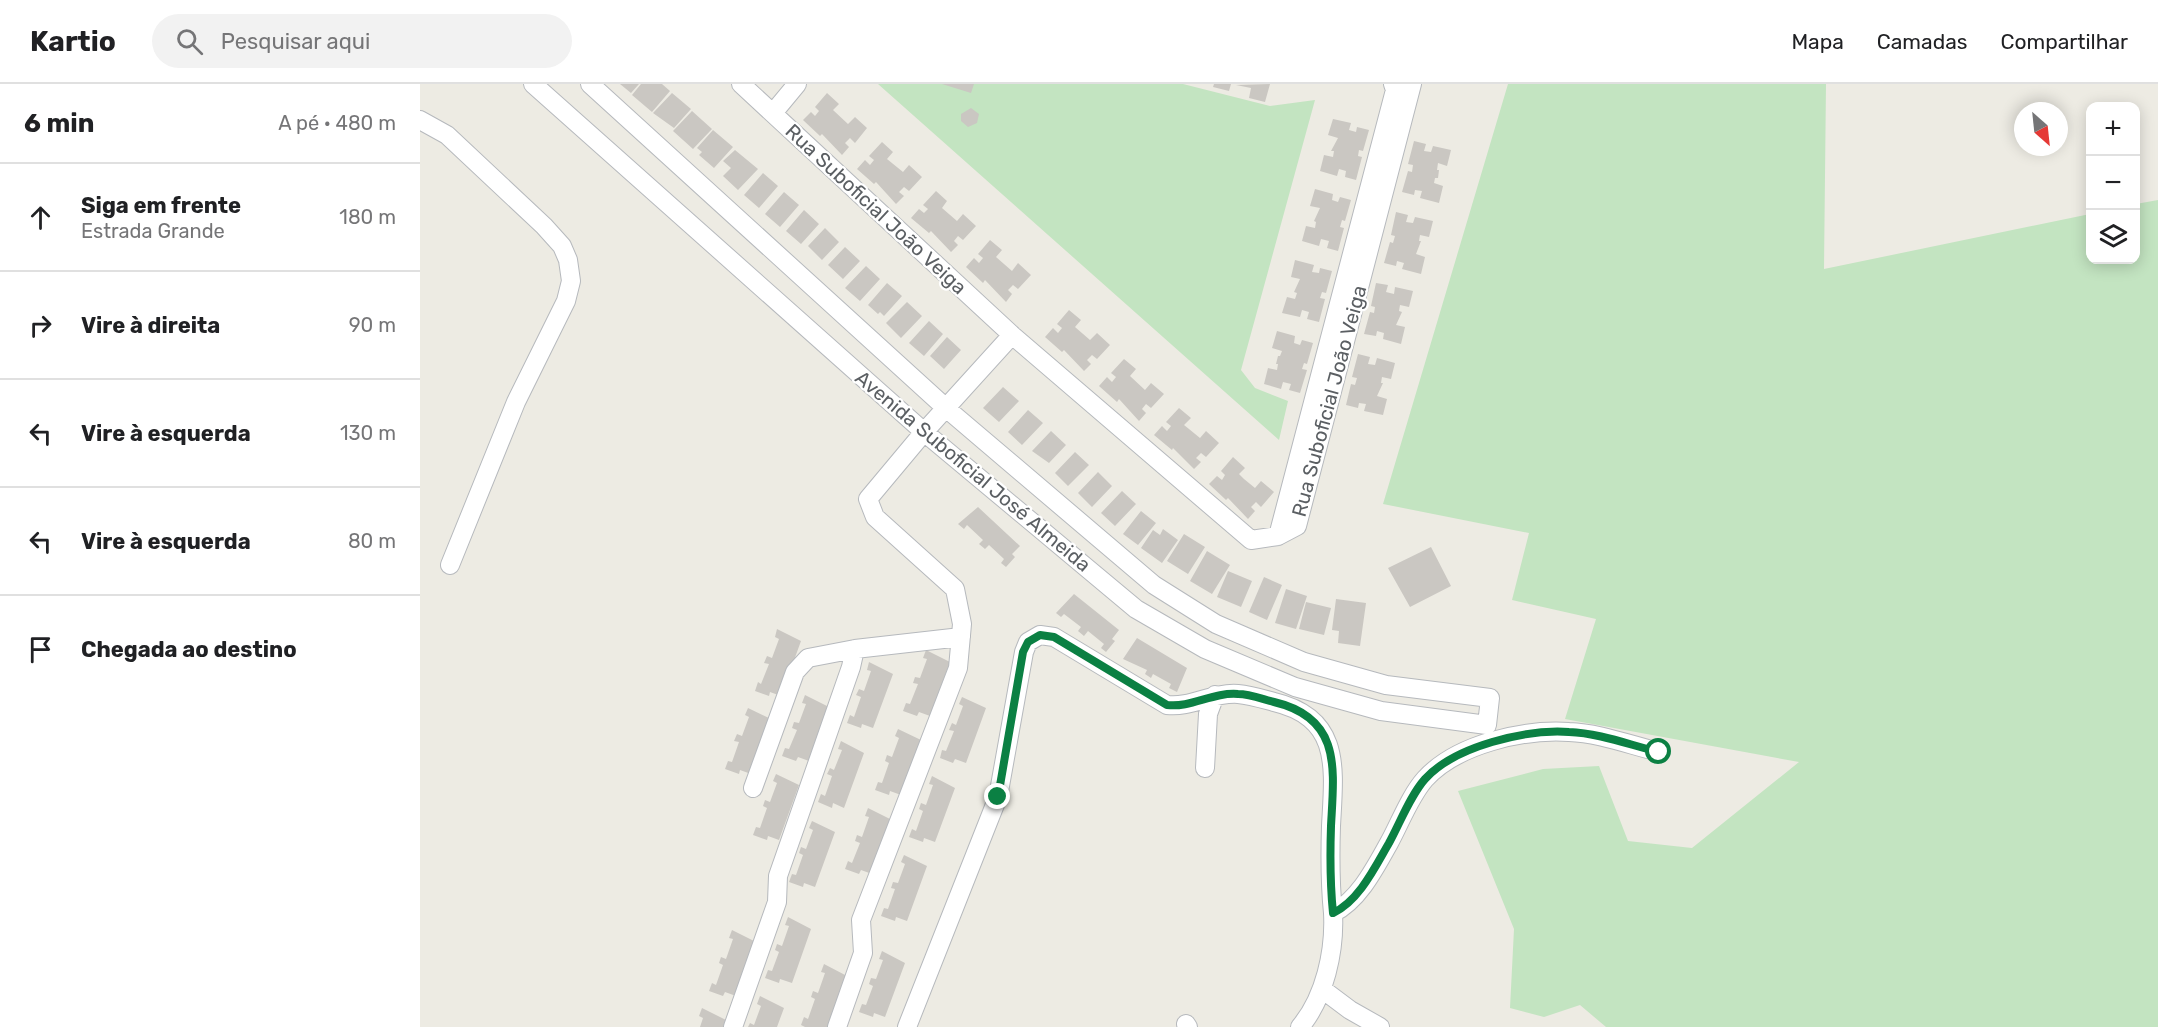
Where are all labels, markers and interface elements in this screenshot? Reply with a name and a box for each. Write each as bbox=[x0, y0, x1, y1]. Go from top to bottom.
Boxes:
search box bbox=[152, 14, 572, 68]
text: Kartio bbox=[30, 25, 116, 58]
icon: search bbox=[173, 25, 206, 58]
text: Pesquisar aqui bbox=[221, 28, 370, 55]
text: Mapa bbox=[1791, 29, 1844, 54]
text: Camadas bbox=[1877, 29, 1967, 54]
text: Compartilhar bbox=[2000, 29, 2128, 54]
north arrow bbox=[2014, 102, 2068, 156]
map controls bbox=[2086, 102, 2140, 264]
button: + bbox=[2086, 102, 2140, 156]
text: 6 min bbox=[24, 108, 94, 139]
text: A pé · 480 m bbox=[278, 111, 396, 135]
street label: Rua Suboficial João Veiga bbox=[781, 119, 971, 299]
button: − bbox=[2086, 156, 2140, 210]
text: Siga em frente bbox=[81, 192, 241, 219]
icon: ahead bbox=[24, 201, 57, 234]
text: 180 m bbox=[339, 205, 396, 229]
button: layers bbox=[2086, 210, 2140, 264]
text: Estrada Grande bbox=[81, 219, 225, 243]
street label: Rua Suboficial João Veiga bbox=[1287, 283, 1371, 519]
icon: right bbox=[24, 309, 57, 342]
text: Vire à direita bbox=[81, 312, 220, 339]
text: 90 m bbox=[349, 313, 396, 337]
street label: Avenida Suboficial José Almeida bbox=[850, 365, 1096, 577]
icon: left bbox=[24, 417, 57, 450]
text: Vire à esquerda bbox=[81, 420, 251, 447]
text: 130 m bbox=[340, 421, 396, 445]
icon: left bbox=[24, 525, 57, 558]
text: Vire à esquerda bbox=[81, 528, 251, 555]
text: 80 m bbox=[348, 529, 396, 553]
icon: arrive bbox=[24, 633, 57, 666]
text: Chegada ao destino bbox=[81, 636, 297, 663]
route start bbox=[1645, 738, 1671, 764]
route end bbox=[984, 783, 1010, 809]

